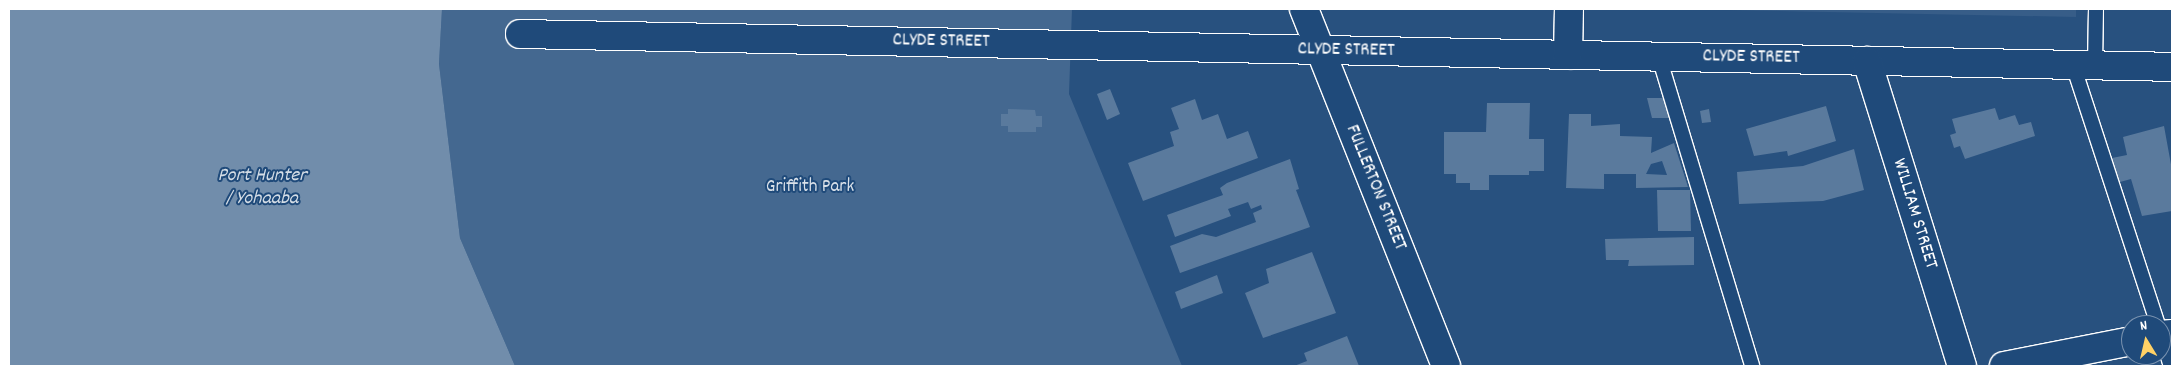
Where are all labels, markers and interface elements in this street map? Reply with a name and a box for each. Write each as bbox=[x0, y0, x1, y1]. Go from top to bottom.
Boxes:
street label: CLYDE STREET bbox=[892, 30, 990, 54]
street label: CLYDE STREET bbox=[1297, 39, 1395, 63]
street label: CLYDE STREET bbox=[1702, 46, 1800, 70]
street label: FULLERTON STREET bbox=[1339, 122, 1411, 254]
street label: WILLIAM STREET bbox=[1886, 156, 1942, 272]
water label: Port Hunter / Yohaaba bbox=[217, 164, 307, 211]
park label: Griffith Park bbox=[766, 177, 854, 199]
north arrow bbox=[2121, 315, 2171, 365]
text: N bbox=[2139, 316, 2149, 337]

